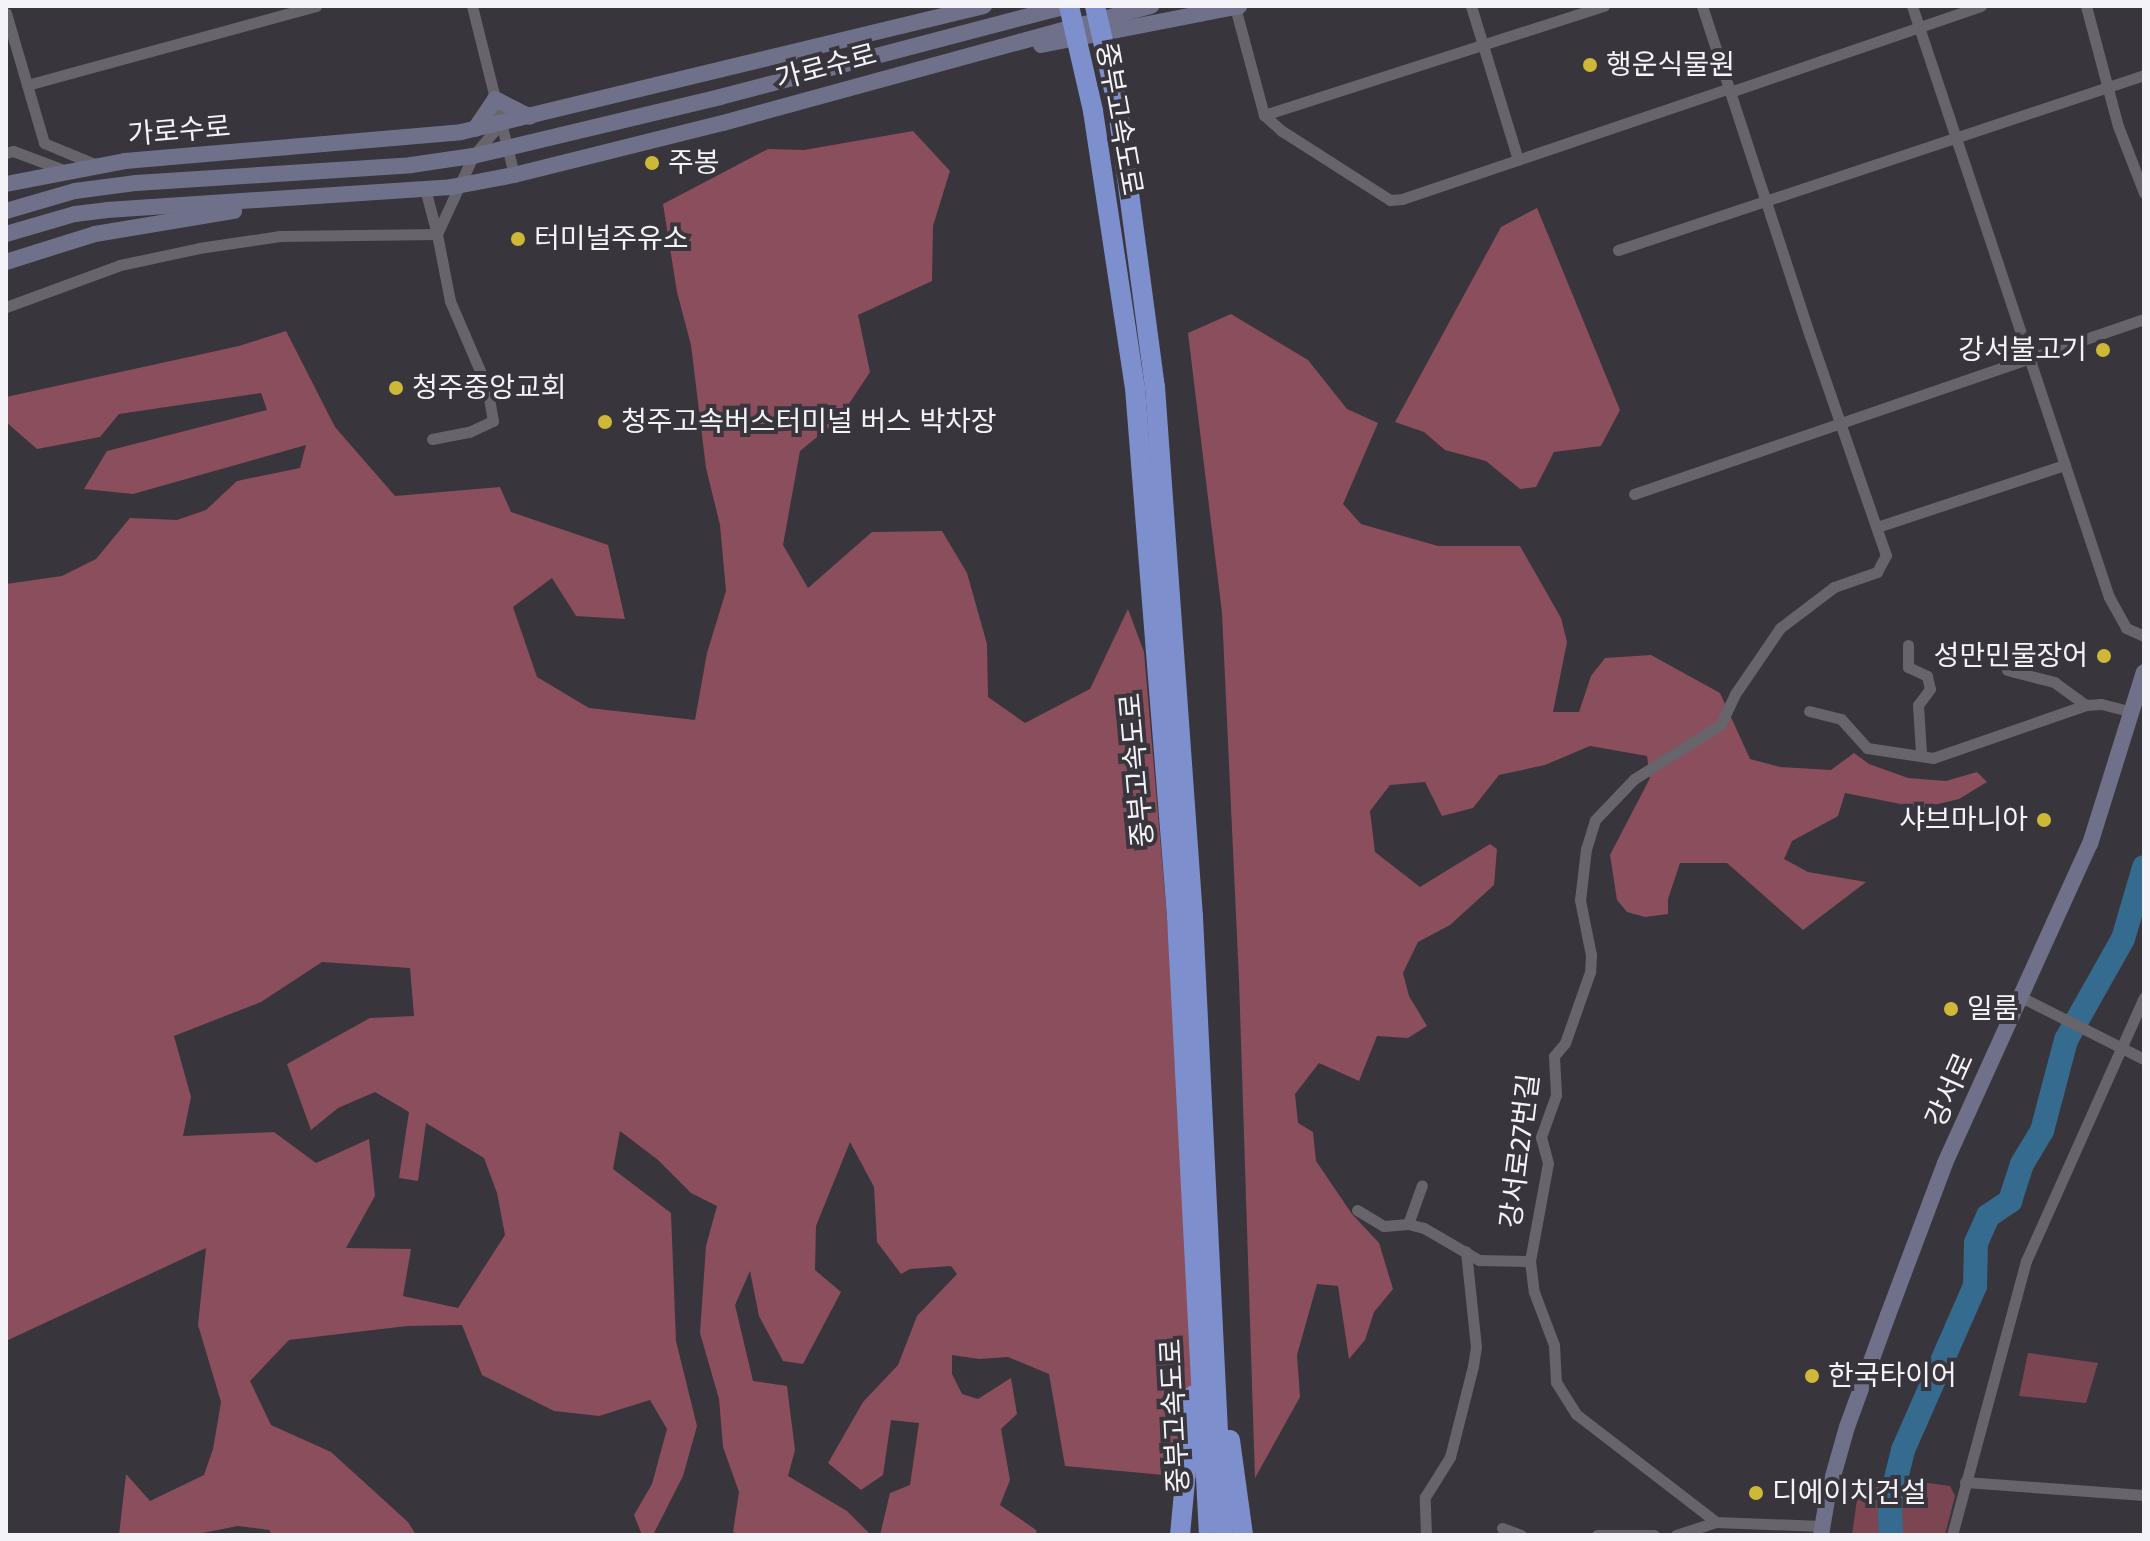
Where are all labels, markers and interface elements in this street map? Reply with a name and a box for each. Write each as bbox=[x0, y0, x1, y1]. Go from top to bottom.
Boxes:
street label: 가로수로 bbox=[772, 37, 880, 97]
street label: 중부고속도로 bbox=[1089, 40, 1149, 198]
place label: 행운식물원 bbox=[1606, 48, 1735, 82]
marker: 행운식물원 bbox=[1581, 56, 1599, 74]
street label: 가로수로 bbox=[126, 110, 232, 152]
place label: 주봉 bbox=[668, 146, 720, 180]
marker: 주봉 bbox=[643, 154, 661, 172]
place label: 터미널주유소 bbox=[534, 222, 689, 256]
marker: 터미널주유소 bbox=[509, 230, 527, 248]
place label: 강서불고기 bbox=[1958, 333, 2087, 367]
marker: 강서불고기 bbox=[2094, 341, 2112, 359]
place label: 청주중앙교회 bbox=[412, 371, 567, 405]
marker: 청주중앙교회 bbox=[387, 379, 405, 397]
place label: 청주고속버스터미널 버스 박차장 bbox=[621, 405, 996, 439]
marker: 청주고속버스터미널 버스 박차장 bbox=[596, 413, 614, 431]
place label: 성만민물장어 bbox=[1933, 639, 2088, 673]
marker: 성만민물장어 bbox=[2095, 647, 2113, 665]
street label: 중부고속도로 bbox=[1114, 692, 1160, 848]
place label: 샤브마니아 bbox=[1899, 803, 2028, 837]
marker: 샤브마니아 bbox=[2035, 811, 2053, 829]
place label: 일룸 bbox=[1967, 992, 2019, 1026]
marker: 일룸 bbox=[1942, 1000, 1960, 1018]
street label: 강서로 bbox=[1919, 1048, 1981, 1132]
street label: 강서로27번길 bbox=[1494, 1072, 1546, 1230]
street label: 중부고속도로 bbox=[1154, 1338, 1196, 1494]
place label: 한국타이어 bbox=[1828, 1359, 1957, 1393]
marker: 한국타이어 bbox=[1803, 1367, 1821, 1385]
place label: 디에이치건설 bbox=[1772, 1476, 1927, 1510]
marker: 디에이치건설 bbox=[1747, 1484, 1765, 1502]

